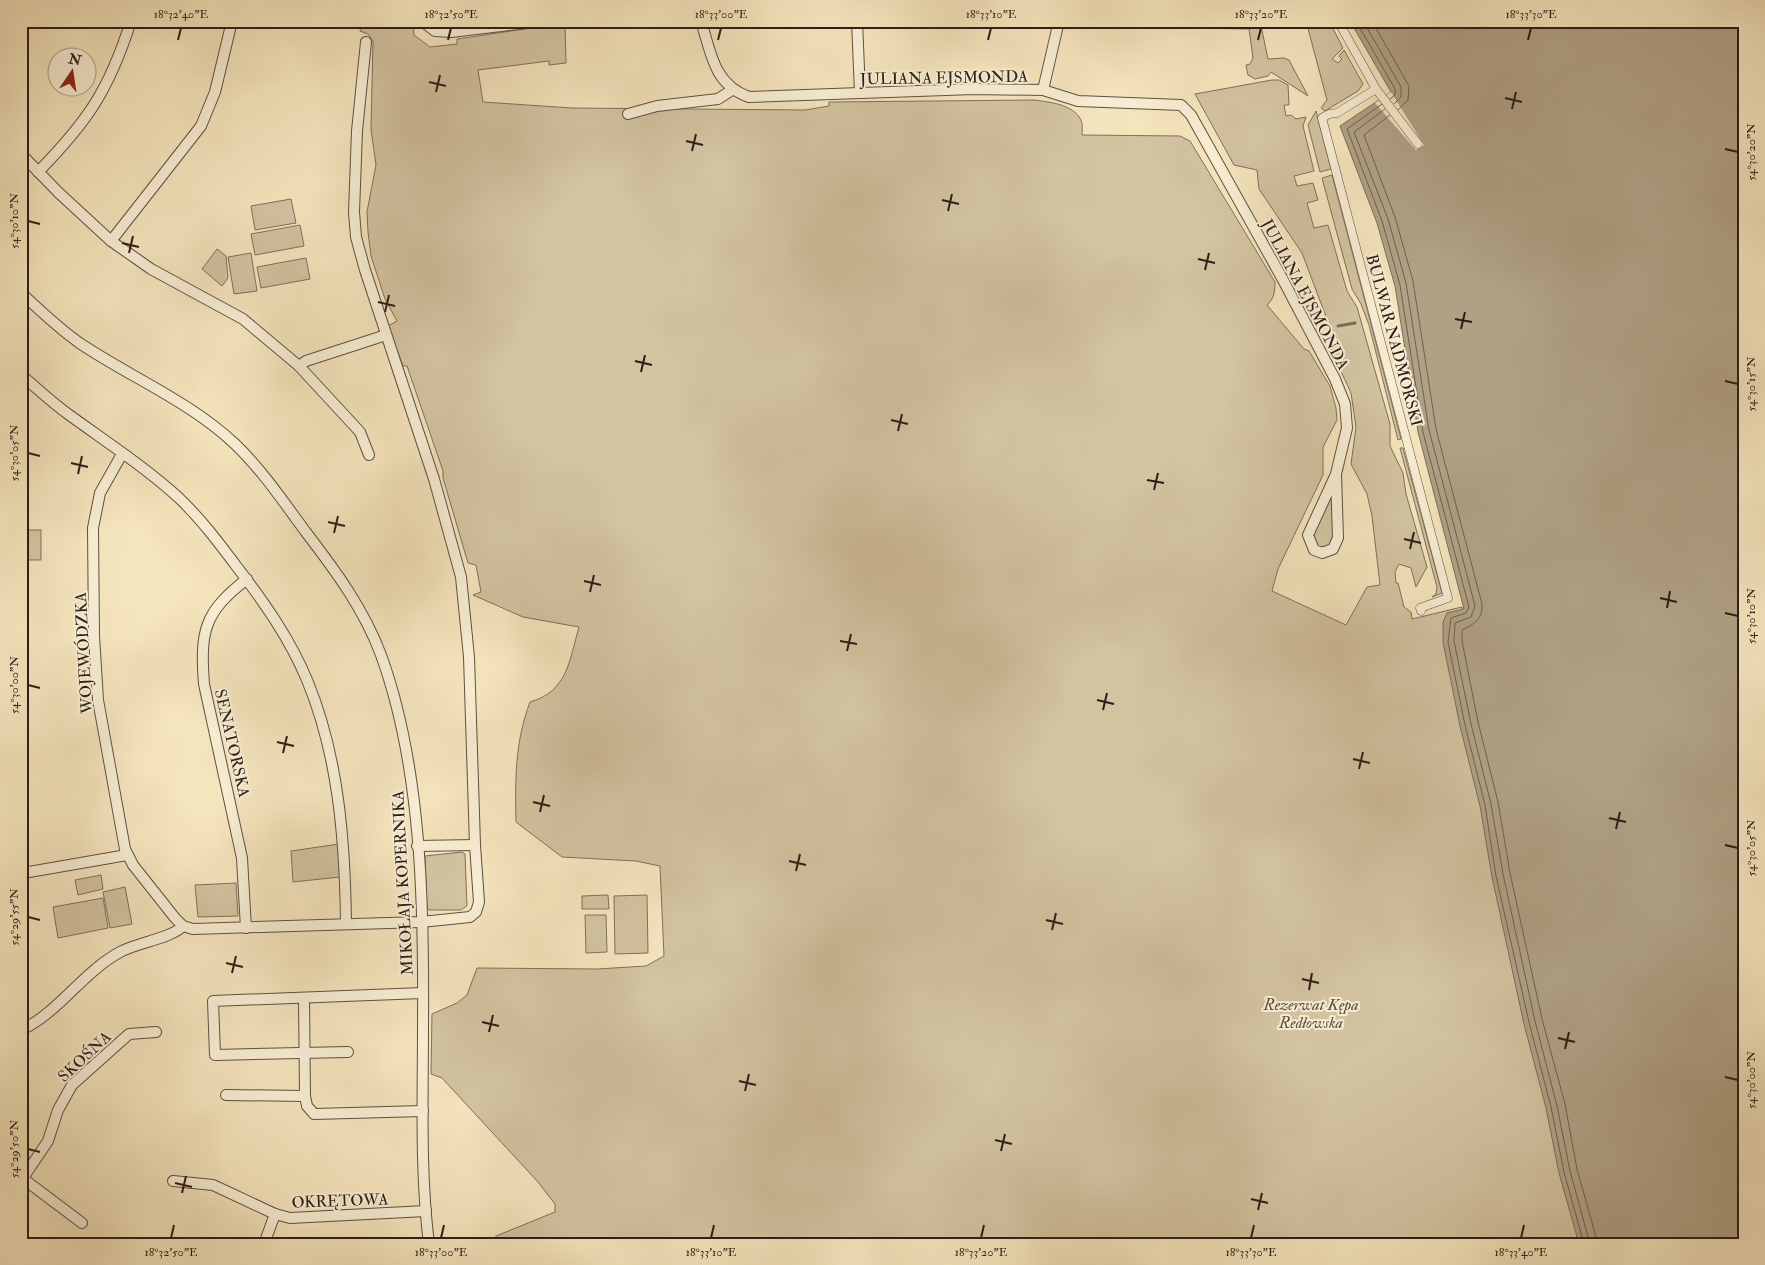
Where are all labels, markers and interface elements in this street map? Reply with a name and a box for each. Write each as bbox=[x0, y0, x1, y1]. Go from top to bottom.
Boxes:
text: 18°32'40"E bbox=[154, 7, 209, 22]
text: 18°32'50"E bbox=[424, 7, 478, 22]
text: 18°33'00"E bbox=[695, 7, 748, 22]
text: 18°33'10"E bbox=[966, 7, 1017, 22]
text: 18°33'20"E bbox=[1235, 7, 1288, 22]
text: 18°33'30"E bbox=[1505, 7, 1557, 22]
north arrow bbox=[48, 48, 98, 98]
text: N bbox=[66, 50, 83, 70]
street label: JULIANA EJSMONDA bbox=[859, 67, 1028, 90]
text: 54°30'20"N bbox=[1744, 123, 1759, 181]
text: 54°30'10"N bbox=[7, 193, 22, 249]
street label: JULIANA EJSMONDA bbox=[1255, 215, 1353, 374]
street label: BULWAR NADMORSKI bbox=[1361, 252, 1427, 429]
text: 54°30'15"N bbox=[1744, 356, 1759, 412]
text: 54°30'05"N bbox=[7, 424, 22, 481]
text: 54°30'10"N bbox=[1744, 588, 1759, 644]
street label: WOJEWÓDZKA bbox=[70, 591, 98, 715]
text: 54°30'00"N bbox=[7, 656, 22, 714]
street label: SENATORSKA bbox=[210, 687, 254, 799]
street label: MIKOŁAJA KOPERNIKA bbox=[388, 790, 419, 976]
text: 54°30'05"N bbox=[1744, 819, 1759, 876]
text: 54°29'55"N bbox=[7, 888, 22, 946]
park label: Rezerwat Kępa Redłowska bbox=[1262, 995, 1359, 1033]
street label: SKOŚNA bbox=[54, 1027, 116, 1086]
text: 54°30'00"N bbox=[1744, 1051, 1759, 1109]
text: 54°29'50"N bbox=[7, 1120, 22, 1178]
street label: OKRĘTOWA bbox=[291, 1189, 389, 1213]
text: 18°32'50"E bbox=[144, 1245, 198, 1260]
text: 18°33'00"E bbox=[415, 1245, 468, 1260]
text: 18°33'10"E bbox=[686, 1245, 737, 1260]
text: 18°33'20"E bbox=[955, 1245, 1008, 1260]
text: 18°33'30"E bbox=[1225, 1245, 1277, 1260]
text: 18°33'40"E bbox=[1495, 1245, 1548, 1260]

